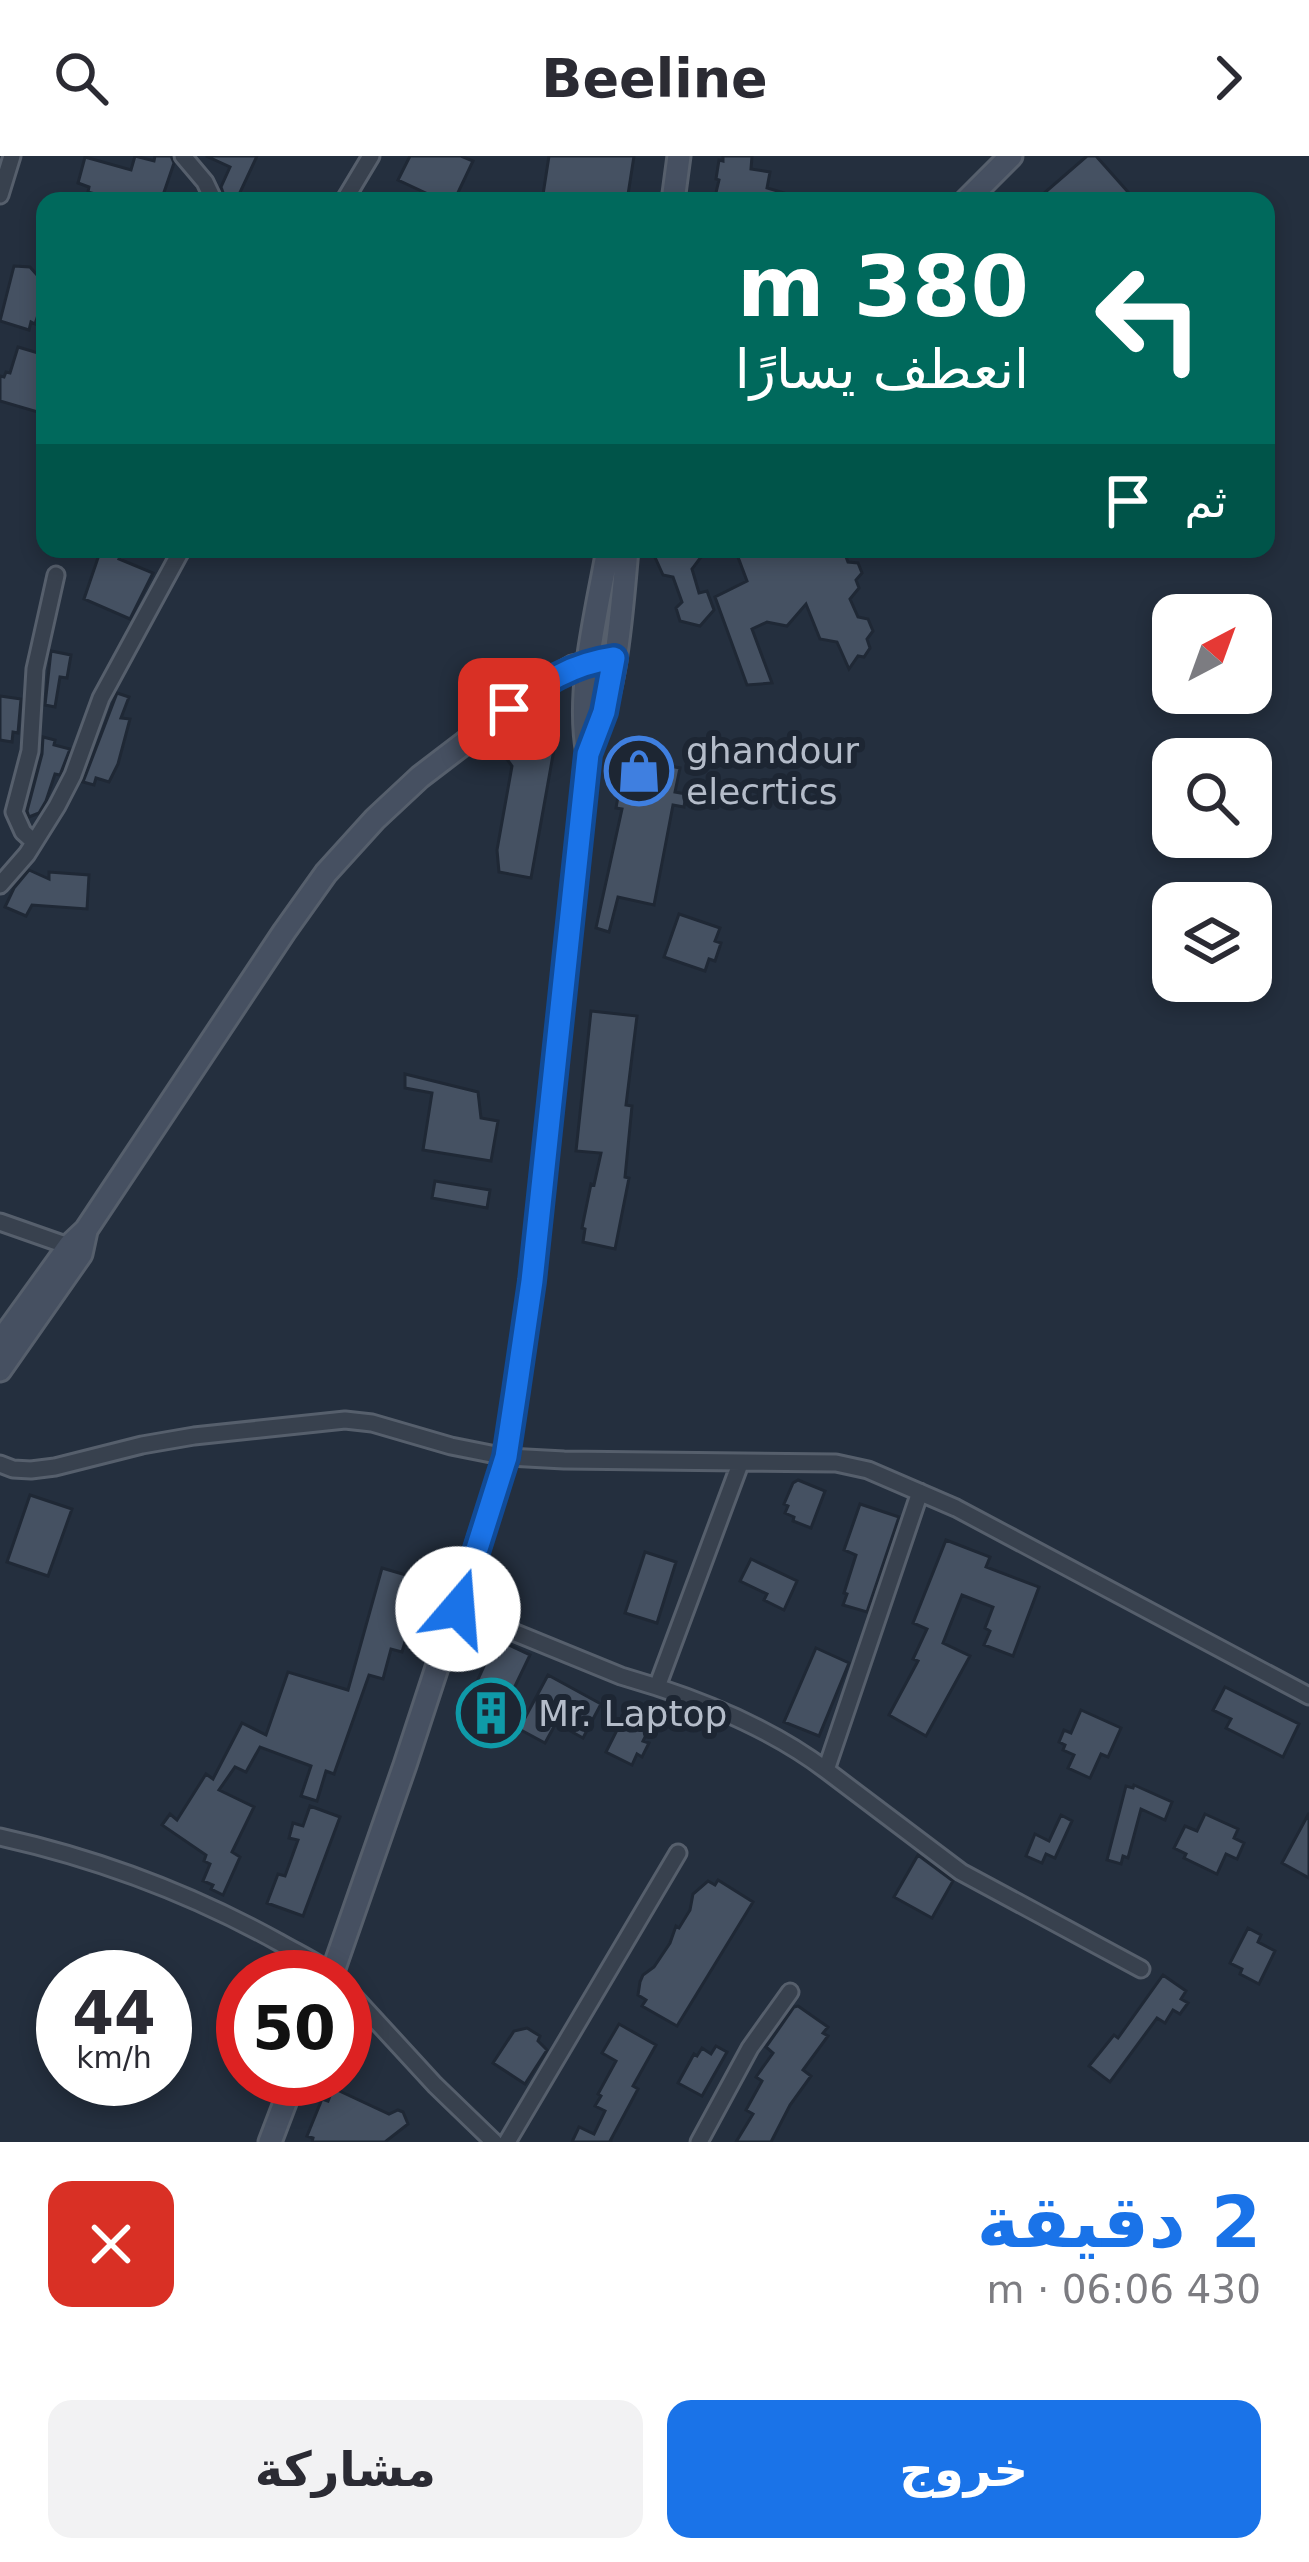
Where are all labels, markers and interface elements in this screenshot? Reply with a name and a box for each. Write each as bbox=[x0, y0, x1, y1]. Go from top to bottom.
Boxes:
icon: search bbox=[48, 45, 114, 111]
icon: forward bbox=[1195, 45, 1261, 111]
text: Beeline bbox=[541, 47, 768, 110]
text: 380 m bbox=[737, 238, 1029, 336]
icon: left bbox=[1071, 240, 1227, 396]
text: انعطف يسارًا bbox=[735, 338, 1029, 401]
icon: arrive bbox=[1095, 468, 1161, 534]
text: ثم bbox=[1185, 475, 1227, 528]
north arrow bbox=[1152, 594, 1272, 714]
map controls bbox=[1152, 594, 1272, 1002]
pin bbox=[458, 658, 560, 760]
icon: arrive bbox=[476, 676, 542, 742]
place label: ghandour elecrtics bbox=[686, 730, 859, 812]
shop icon: ghandour elecrtics bbox=[604, 736, 674, 806]
button: search bbox=[1152, 738, 1272, 858]
button: layers bbox=[1152, 882, 1272, 1002]
position arrow bbox=[395, 1546, 521, 1672]
building icon: Mr. Laptop bbox=[456, 1678, 526, 1748]
place label: Mr. Laptop bbox=[538, 1693, 727, 1734]
speed limit sign: 50 bbox=[216, 1950, 372, 2106]
text: 44 bbox=[72, 1978, 156, 2048]
text: km/h bbox=[76, 2040, 152, 2075]
text: 2 دقيقة bbox=[977, 2180, 1261, 2264]
button: close bbox=[48, 2181, 174, 2307]
text: 430 m · 06:06 bbox=[987, 2267, 1261, 2312]
button: مشاركة bbox=[48, 2400, 643, 2538]
button: خروج bbox=[667, 2400, 1261, 2538]

